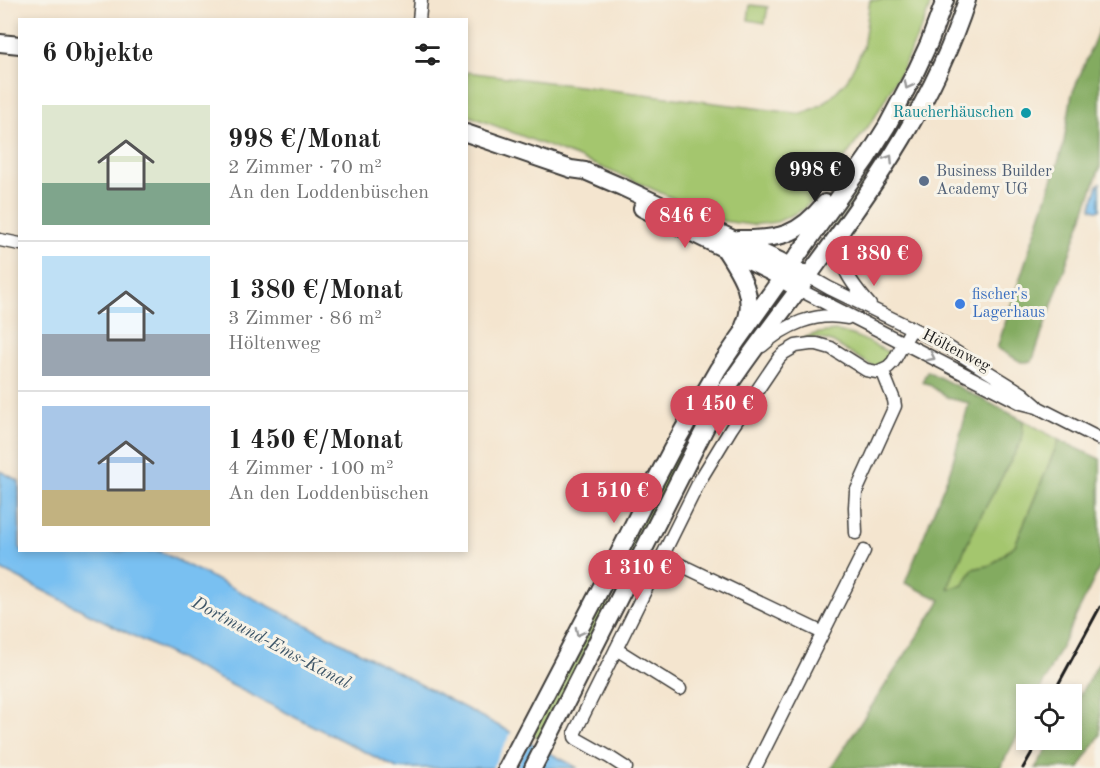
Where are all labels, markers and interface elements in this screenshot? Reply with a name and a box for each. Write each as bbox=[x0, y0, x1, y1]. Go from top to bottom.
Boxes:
icon: filters bbox=[411, 38, 444, 71]
text: 6 Objekte bbox=[42, 41, 154, 67]
one-way arrow bbox=[904, 78, 916, 89]
place label: Raucherhäuschen bbox=[893, 105, 1014, 121]
marker: Raucherhäuschen bbox=[1019, 106, 1033, 120]
text: 998 €/Monat bbox=[228, 127, 381, 153]
icon: home bbox=[90, 129, 162, 201]
pin: 998 € bbox=[773, 152, 857, 203]
one-way arrow bbox=[882, 155, 894, 165]
text: 2 Zimmer · 70 m² bbox=[228, 158, 382, 178]
text: 998 € bbox=[789, 161, 841, 181]
place label: Business Builder Academy UG bbox=[936, 164, 1052, 198]
marker: Business Builder Academy UG bbox=[917, 174, 931, 188]
text: An den Loddenbüschen bbox=[228, 183, 429, 203]
pin: 846 € bbox=[643, 198, 727, 249]
text: 846 € bbox=[659, 207, 711, 227]
pin: 1 380 € bbox=[819, 236, 929, 287]
text: 1 380 € bbox=[839, 245, 909, 265]
text: 1 380 €/Monat bbox=[228, 278, 403, 304]
icon: home bbox=[90, 280, 162, 352]
place label: fischer's Lagerhaus bbox=[972, 287, 1045, 321]
marker: fischer's Lagerhaus bbox=[953, 297, 967, 311]
text: 3 Zimmer · 86 m² bbox=[228, 309, 382, 329]
street label: Höltenweg bbox=[919, 327, 993, 375]
text: Höltenweg bbox=[228, 334, 321, 354]
one-way arrow bbox=[925, 350, 935, 361]
pin: 1 450 € bbox=[664, 386, 774, 437]
text: 1 450 € bbox=[684, 395, 754, 415]
text: 1 450 €/Monat bbox=[228, 428, 403, 454]
icon: home bbox=[90, 430, 162, 502]
text: 4 Zimmer · 100 m² bbox=[228, 459, 393, 479]
pin: 1 510 € bbox=[559, 473, 669, 524]
text: 1 510 € bbox=[579, 482, 649, 502]
text: An den Loddenbüschen bbox=[228, 484, 429, 504]
pin: 1 310 € bbox=[582, 550, 692, 601]
text: 1 310 € bbox=[602, 559, 672, 579]
water label: Dortmund-Ems-Kanal bbox=[188, 593, 354, 693]
one-way arrow bbox=[574, 625, 586, 636]
map controls bbox=[1016, 684, 1082, 750]
button: locate bbox=[1016, 684, 1082, 750]

